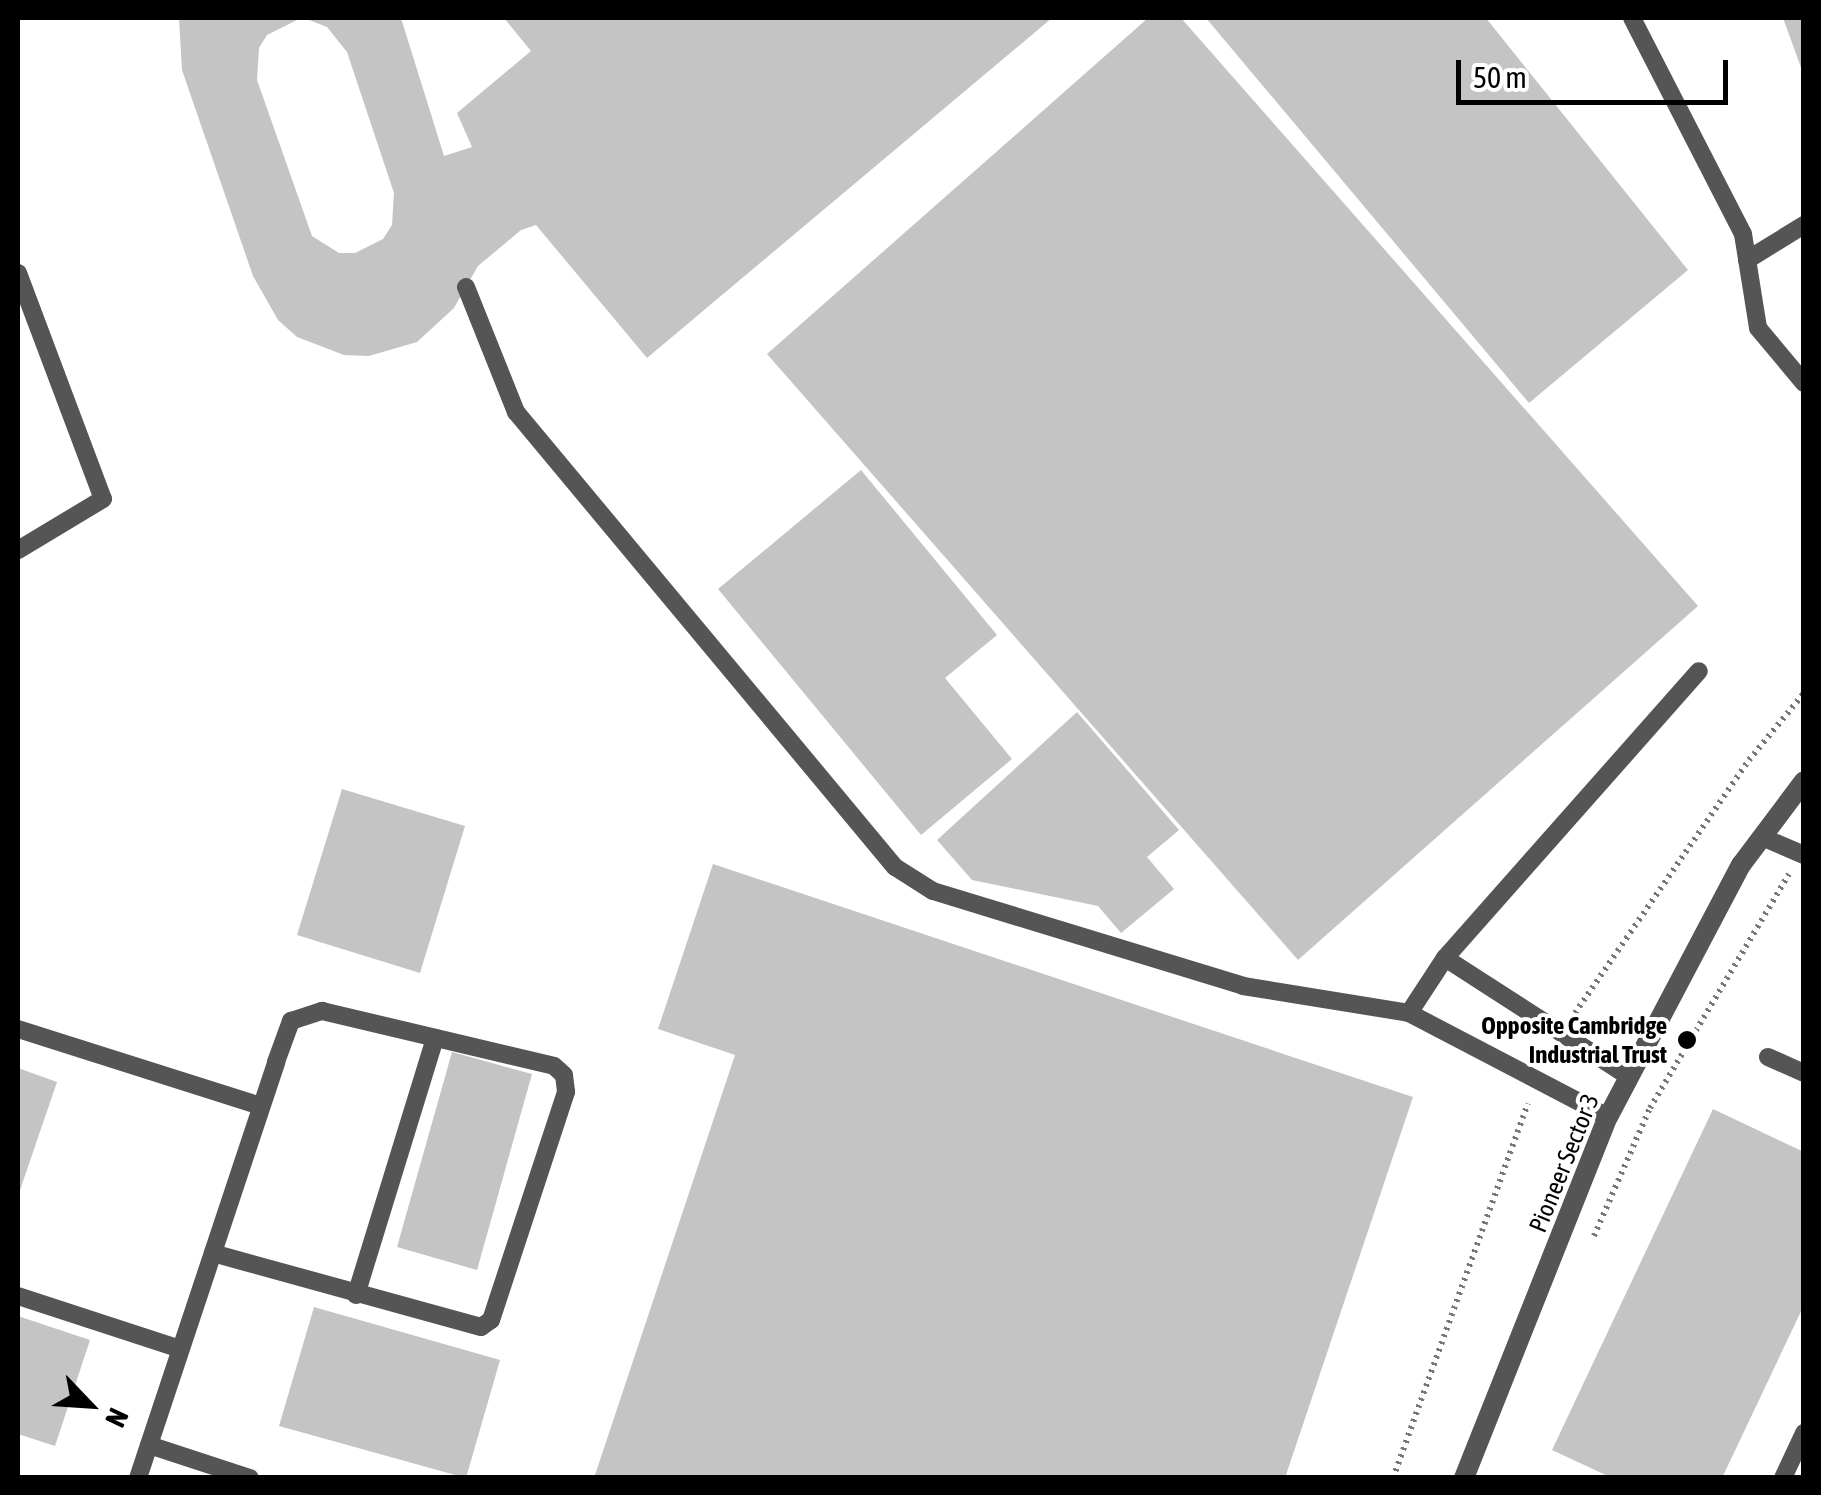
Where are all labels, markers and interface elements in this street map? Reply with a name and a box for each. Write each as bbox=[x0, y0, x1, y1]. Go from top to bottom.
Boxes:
scale bar bbox=[1461, 40, 1734, 102]
text: 50 m bbox=[1473, 60, 1527, 94]
place label: Opposite Cambridge Industrial Trust bbox=[1481, 1011, 1667, 1070]
marker: Opposite Cambridge Industrial Trust bbox=[1676, 1029, 1698, 1051]
street label: Pioneer Sector 3 bbox=[1523, 1089, 1605, 1237]
north arrow bbox=[40, 1355, 140, 1455]
text: N bbox=[99, 1403, 135, 1432]

